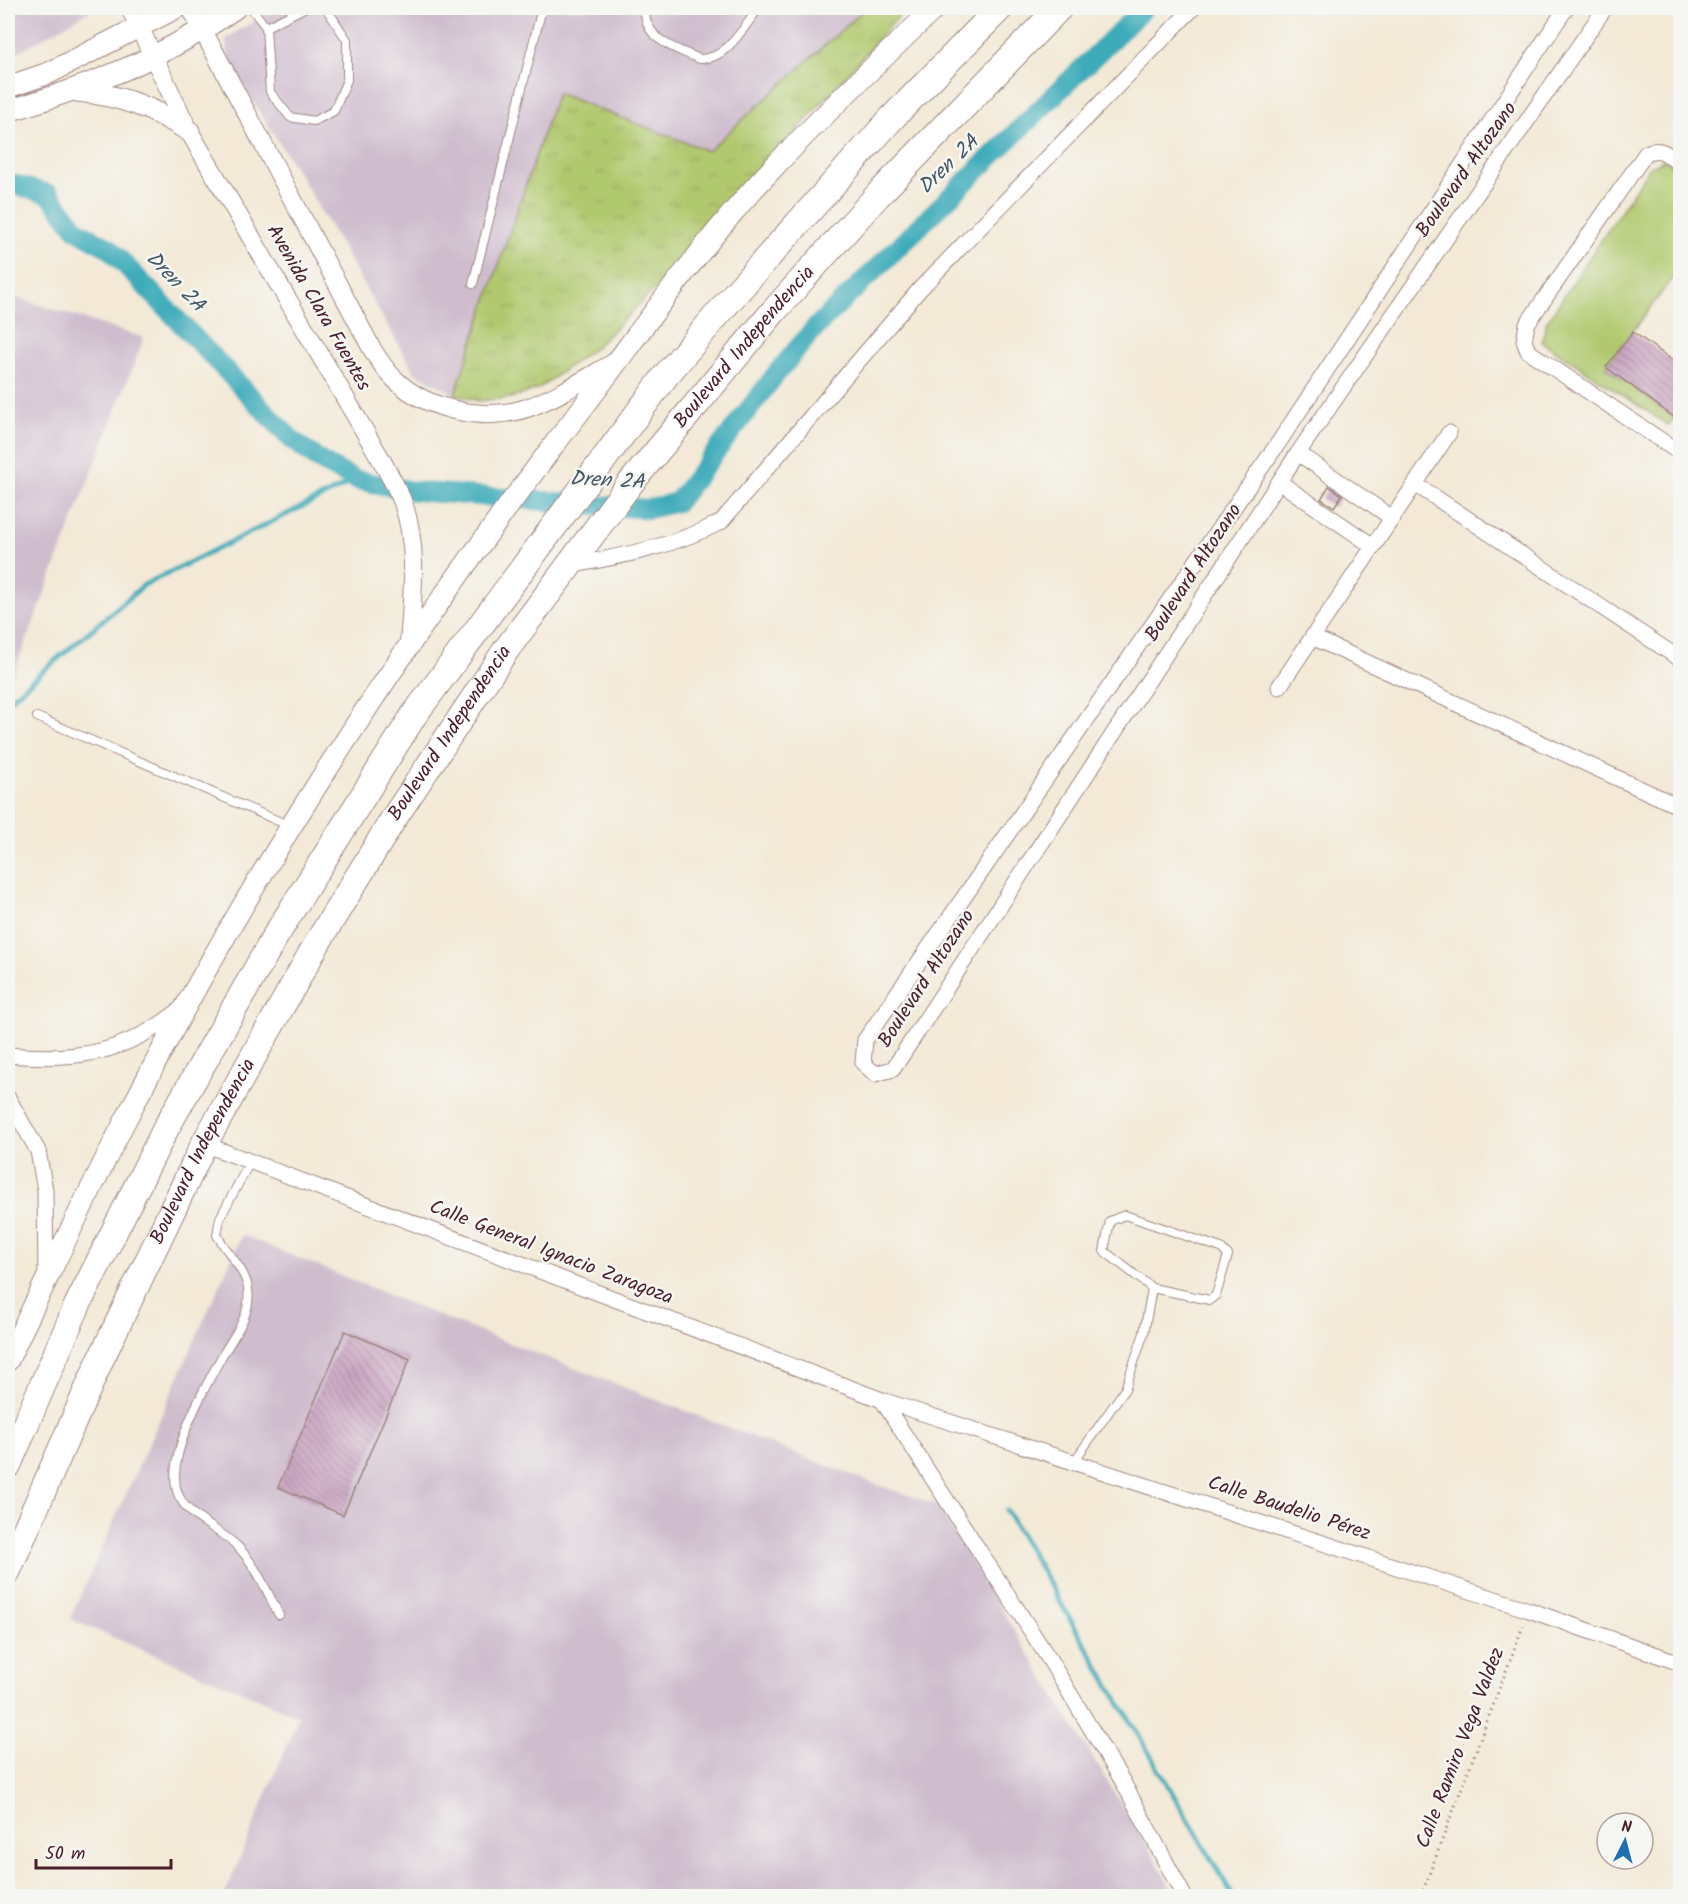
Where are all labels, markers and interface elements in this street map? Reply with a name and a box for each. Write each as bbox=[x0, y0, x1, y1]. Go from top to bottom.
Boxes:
street label: Boulevard Altozano bbox=[1408, 95, 1526, 245]
water label: Dren 2A bbox=[911, 126, 988, 203]
street label: Avenida Clara Fuentes bbox=[257, 219, 379, 398]
water label: Dren 2A bbox=[137, 244, 214, 321]
street label: Boulevard Independencia bbox=[666, 258, 823, 436]
water label: Dren 2A bbox=[569, 463, 646, 499]
street label: Boulevard Altozano bbox=[1137, 497, 1251, 649]
street label: Boulevard Independencia bbox=[380, 639, 521, 828]
street label: Boulevard Altozano bbox=[870, 903, 984, 1055]
street label: Boulevard Independencia bbox=[142, 1053, 265, 1250]
street label: Calle General Ignacio Zaragoza bbox=[424, 1192, 678, 1314]
street label: Calle Baudelio Pérez bbox=[1203, 1468, 1375, 1550]
street label: Calle Ramiro Vega Valdez bbox=[1408, 1643, 1514, 1853]
north arrow bbox=[1595, 1811, 1655, 1871]
text: N bbox=[1620, 1815, 1633, 1841]
scale bar bbox=[36, 1832, 171, 1870]
text: 50 m bbox=[45, 1840, 85, 1869]

